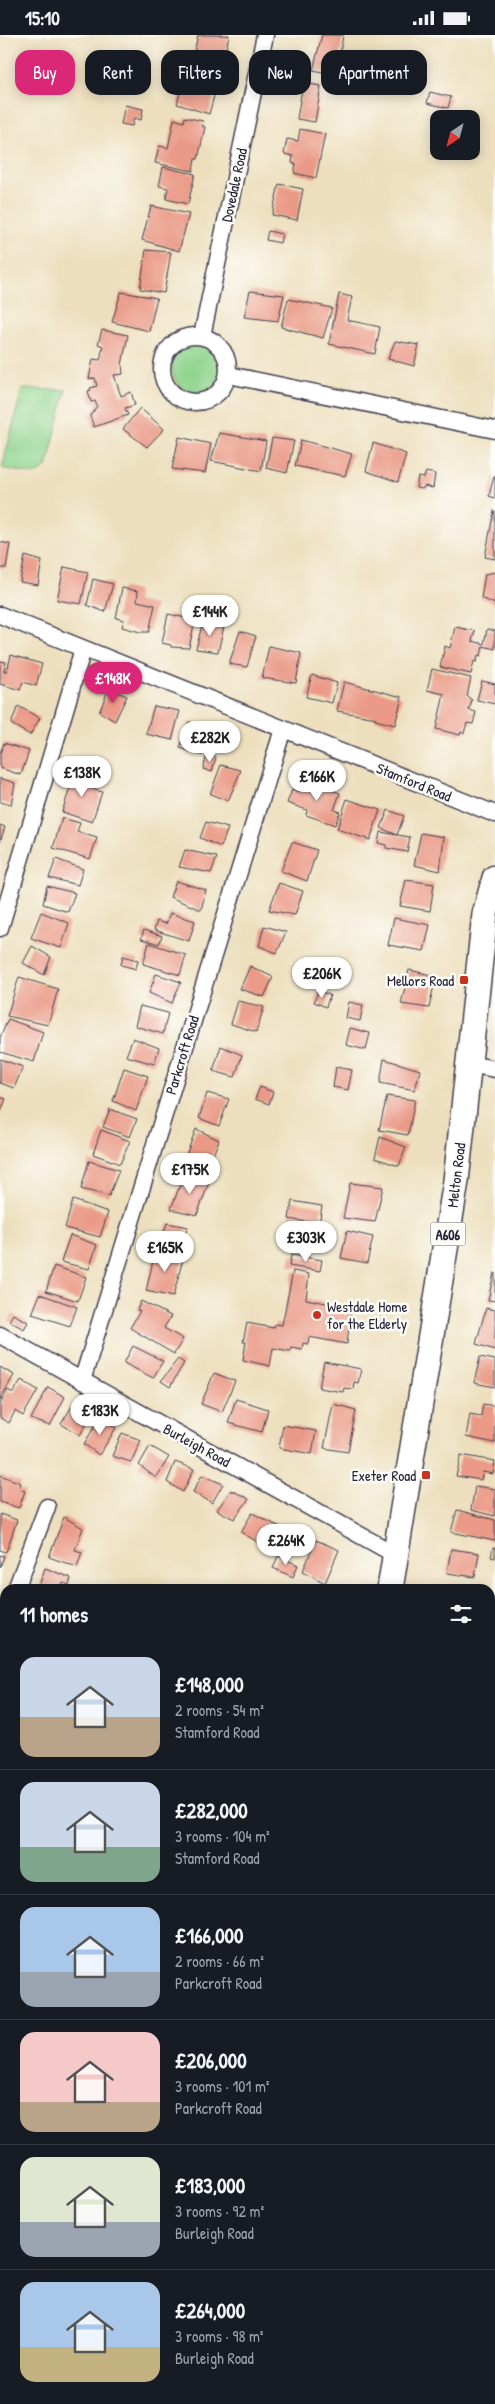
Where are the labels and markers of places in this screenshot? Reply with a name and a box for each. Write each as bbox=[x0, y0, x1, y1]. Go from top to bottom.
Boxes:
pin: £144K bbox=[175, 595, 245, 637]
pin: £148K bbox=[78, 661, 148, 704]
pin: £282K bbox=[175, 721, 245, 763]
pin: £138K bbox=[47, 755, 117, 798]
pin: £166K bbox=[282, 759, 352, 802]
pin: £206K bbox=[287, 957, 357, 999]
place label: Mellors Road bbox=[387, 970, 454, 991]
marker: Mellors Road bbox=[458, 974, 470, 986]
pin: £175K bbox=[155, 1153, 225, 1195]
pin: £303K bbox=[271, 1221, 341, 1263]
pin: £165K bbox=[130, 1231, 200, 1273]
place label: Westdale Home for the Elderly bbox=[327, 1296, 408, 1334]
marker: Westdale Home for the Elderly bbox=[311, 1309, 323, 1321]
pin: £183K bbox=[65, 1393, 135, 1436]
place label: Exeter Road bbox=[352, 1465, 416, 1486]
marker: Exeter Road bbox=[420, 1469, 432, 1481]
pin: £264K bbox=[251, 1523, 321, 1566]

